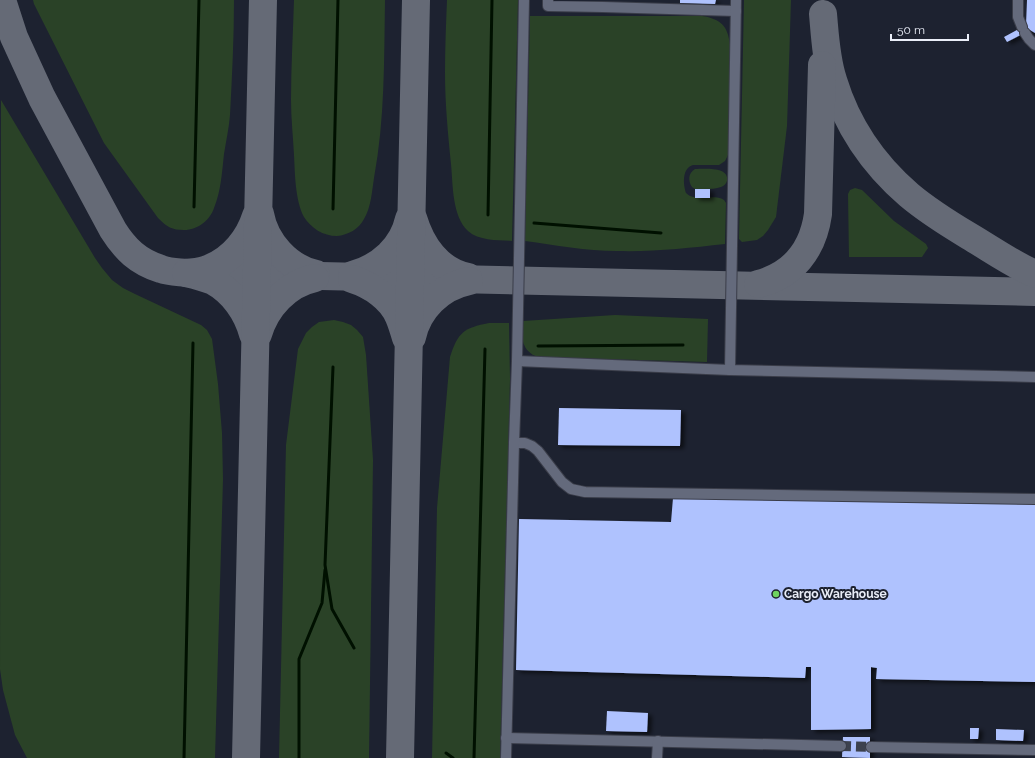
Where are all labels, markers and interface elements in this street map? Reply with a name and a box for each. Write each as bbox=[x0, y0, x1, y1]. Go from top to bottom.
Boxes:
scale bar bbox=[891, 16, 968, 42]
text: 50 m bbox=[897, 23, 925, 37]
place label: Cargo Warehouse bbox=[784, 587, 887, 601]
marker: Cargo Warehouse bbox=[771, 589, 781, 599]

